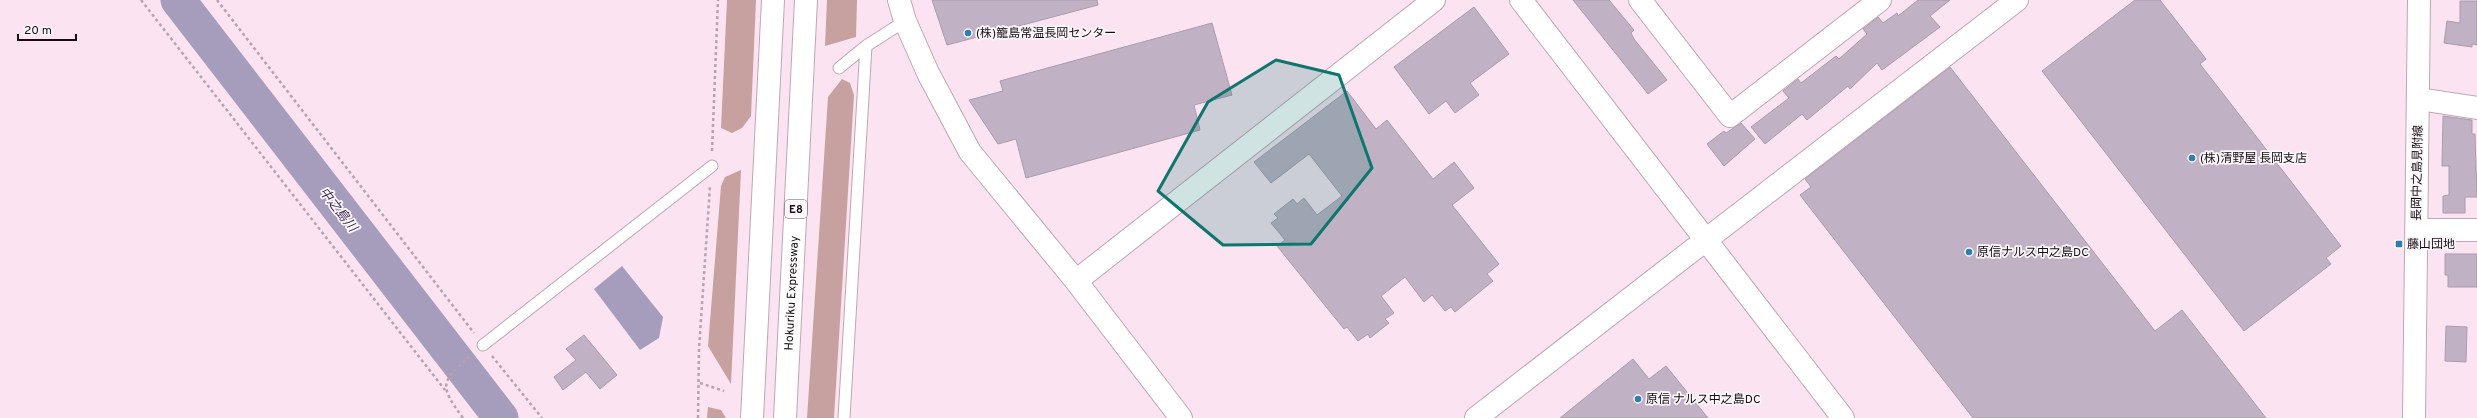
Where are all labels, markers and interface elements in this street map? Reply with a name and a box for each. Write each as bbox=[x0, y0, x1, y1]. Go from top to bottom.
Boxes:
scale bar bbox=[18, 16, 76, 42]
text: 20 m bbox=[24, 23, 52, 39]
place label: (株)籠島常温長岡センター bbox=[976, 26, 1116, 42]
marker: (株)籠島常温長岡センター bbox=[963, 28, 973, 38]
street label: 長岡中之島見附線 bbox=[2409, 125, 2427, 221]
place label: (株)清野屋 長岡支店 bbox=[2200, 151, 2307, 167]
marker: (株)清野屋 長岡支店 bbox=[2187, 153, 2197, 163]
water label: 中之島川 bbox=[315, 185, 361, 237]
road number: E8 bbox=[785, 200, 807, 218]
street label: Hokuriku Expressway bbox=[781, 235, 803, 351]
place label: 藤山団地 bbox=[2407, 237, 2455, 253]
marker: 藤山団地 bbox=[2394, 239, 2404, 249]
place label: 原信ナルス中之島DC bbox=[1977, 245, 2089, 261]
marker: 原信ナルス中之島DC bbox=[1964, 247, 1974, 257]
place label: 原信 ナルス中之島DC bbox=[1646, 392, 1761, 408]
marker: 原信 ナルス中之島DC bbox=[1633, 394, 1643, 404]

